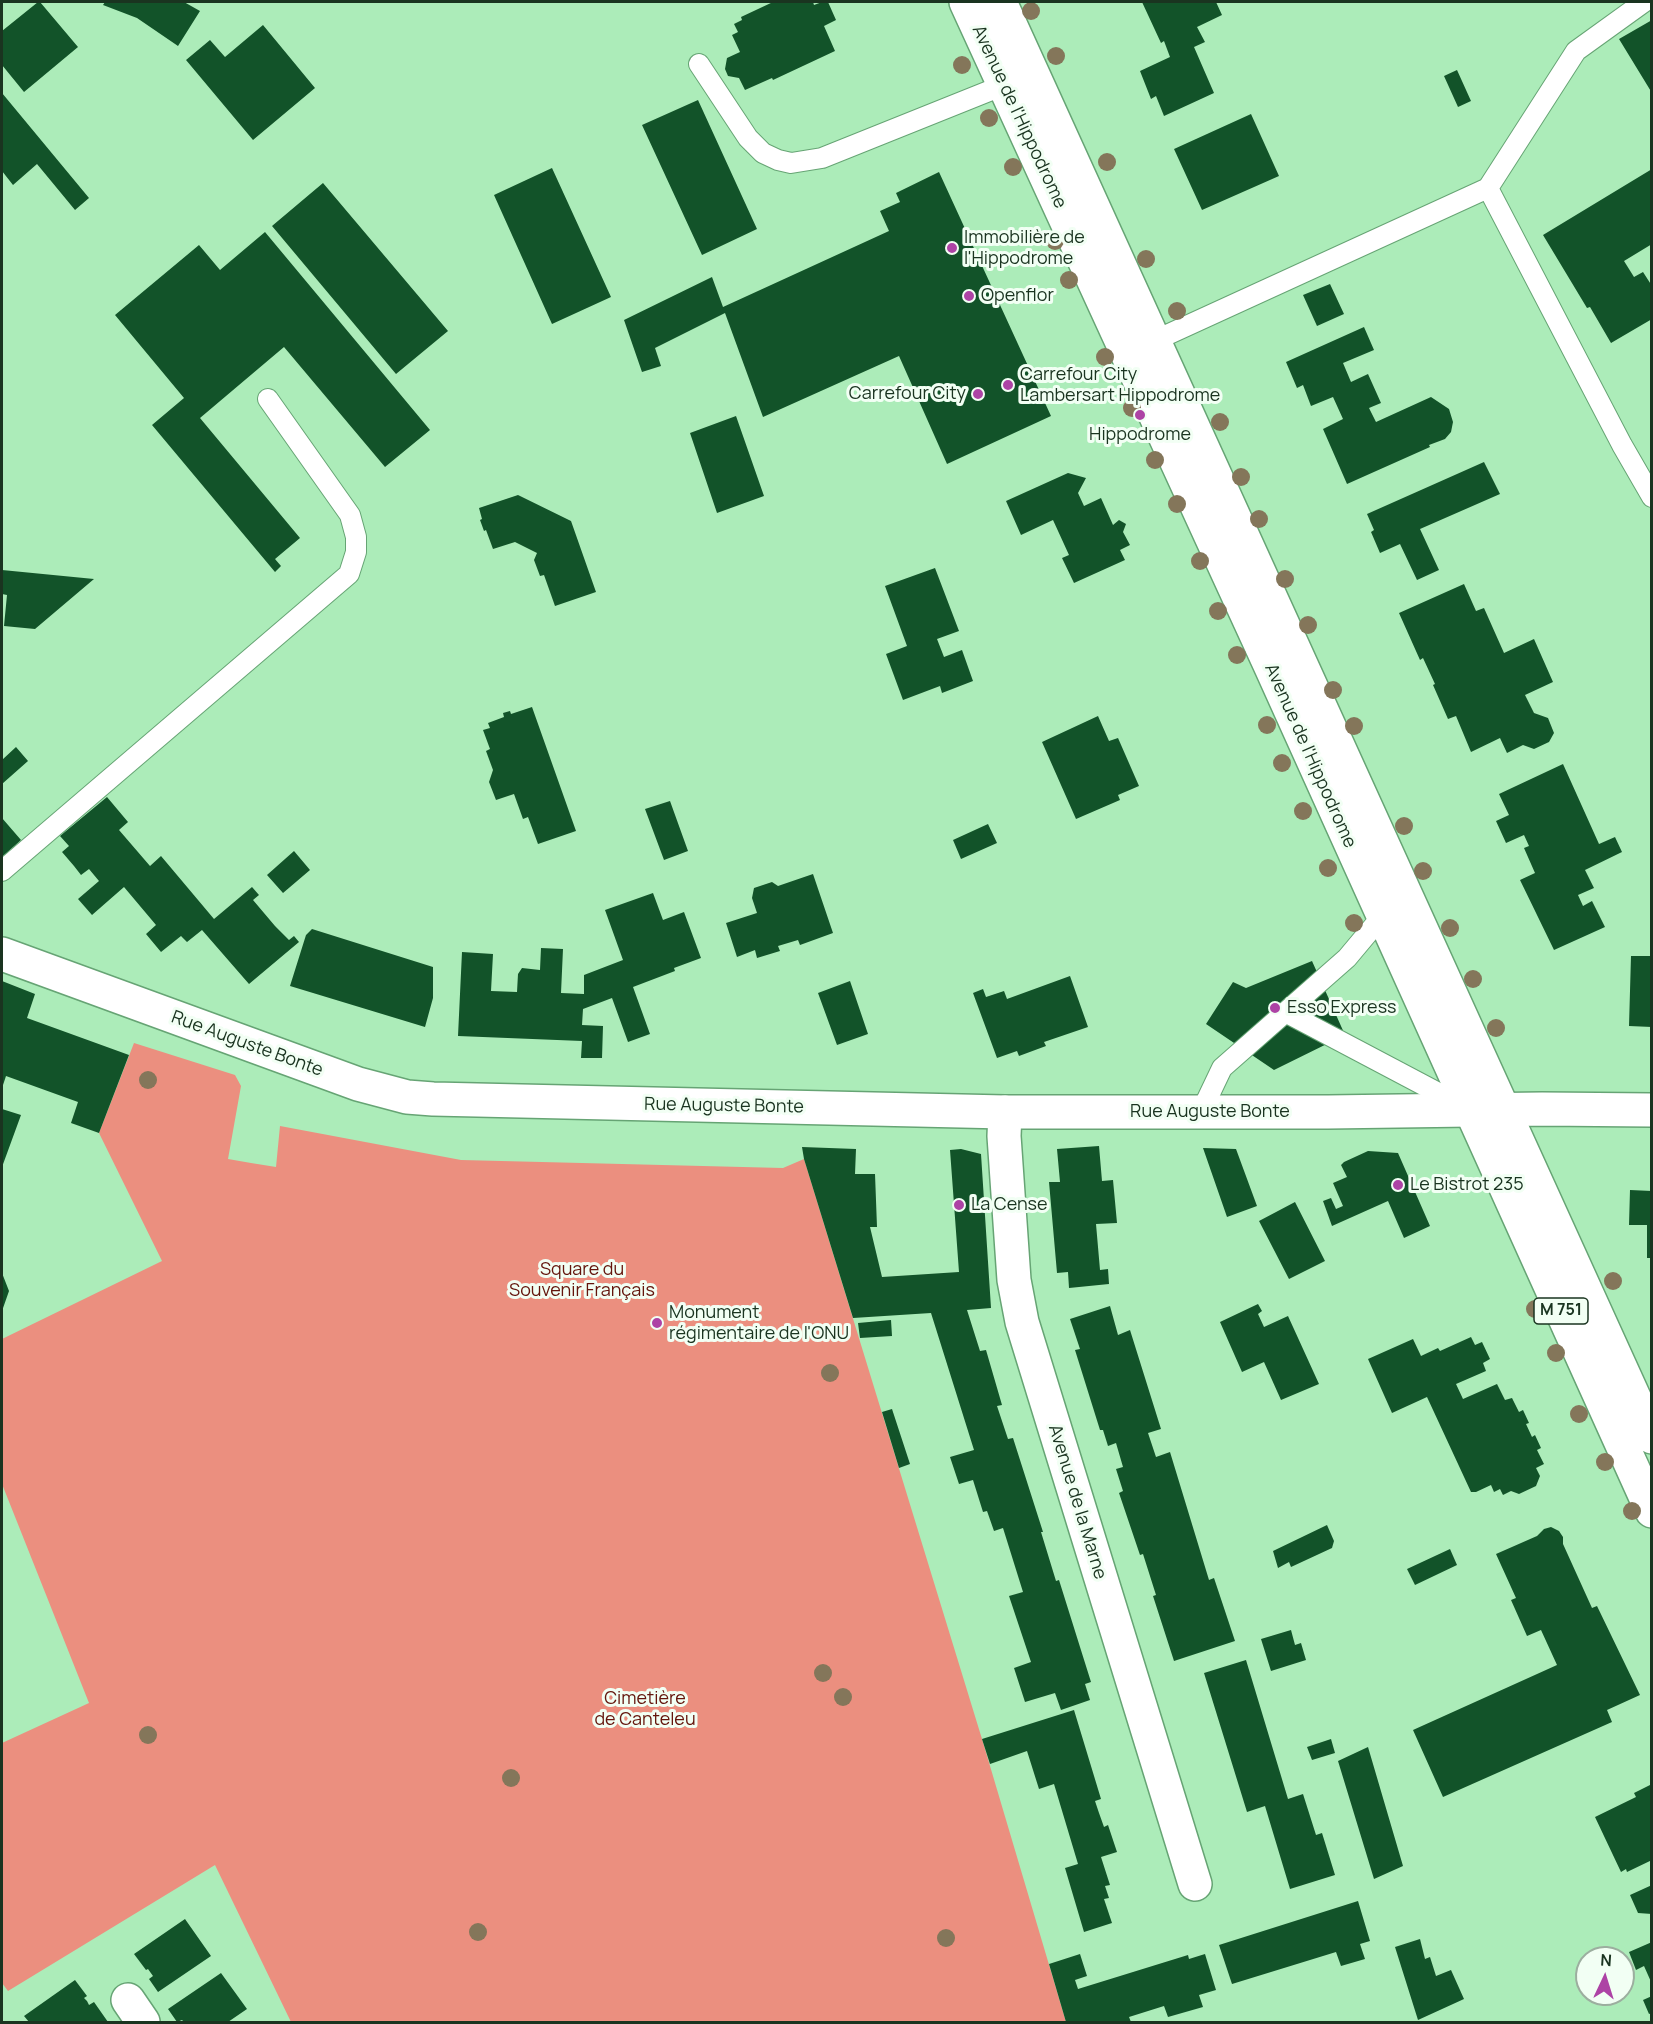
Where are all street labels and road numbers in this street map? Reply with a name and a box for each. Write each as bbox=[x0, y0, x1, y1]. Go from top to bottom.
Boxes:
street label: Avenue de l'Hippodrome bbox=[967, 22, 1071, 212]
street label: Avenue de l'Hippodrome bbox=[1260, 661, 1360, 851]
street label: Rue Auguste Bonte bbox=[168, 1007, 326, 1081]
street label: Rue Auguste Bonte bbox=[644, 1094, 804, 1118]
street label: Rue Auguste Bonte bbox=[1130, 1101, 1290, 1123]
road number: M 751 bbox=[1534, 1298, 1588, 1324]
street label: Avenue de la Marne bbox=[1043, 1422, 1111, 1582]

